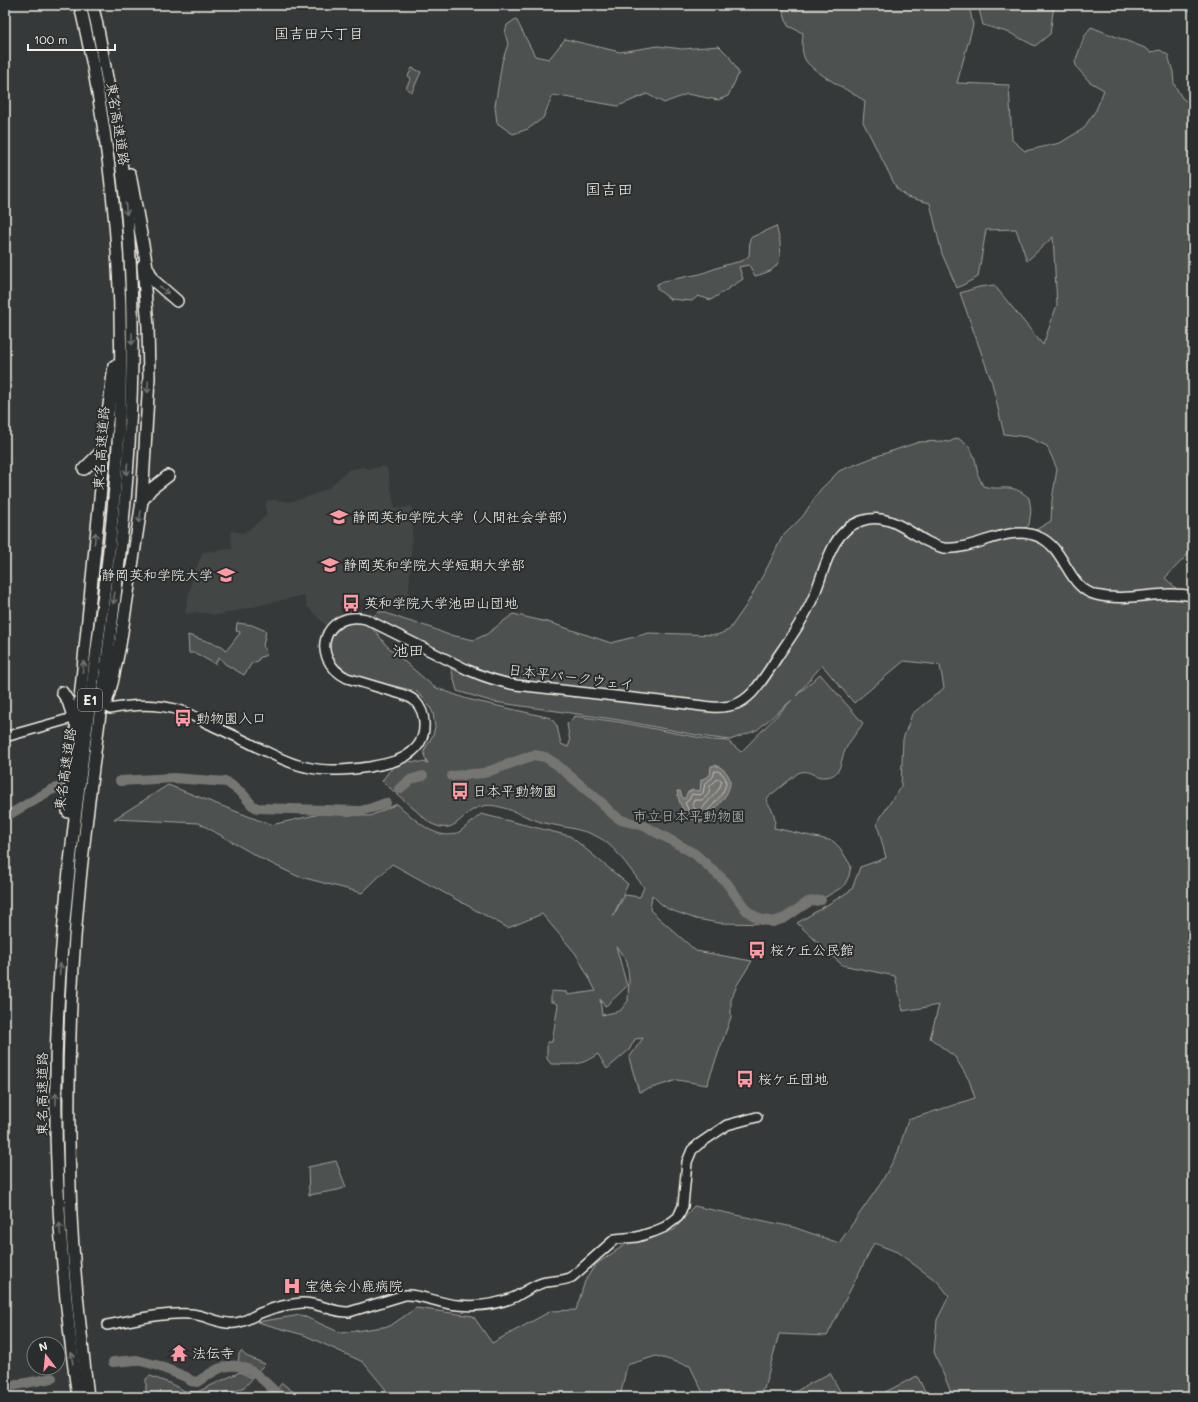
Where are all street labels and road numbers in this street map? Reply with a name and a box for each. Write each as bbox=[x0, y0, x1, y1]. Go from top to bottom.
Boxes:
street label: 東名高速道路 bbox=[103, 81, 134, 167]
street label: 東名高速道路 bbox=[88, 405, 113, 491]
street label: 日本平パークウェイ bbox=[507, 659, 635, 694]
road number: E1 bbox=[78, 689, 102, 711]
street label: 東名高速道路 bbox=[49, 726, 80, 812]
street label: 東名高速道路 bbox=[32, 1052, 51, 1136]

